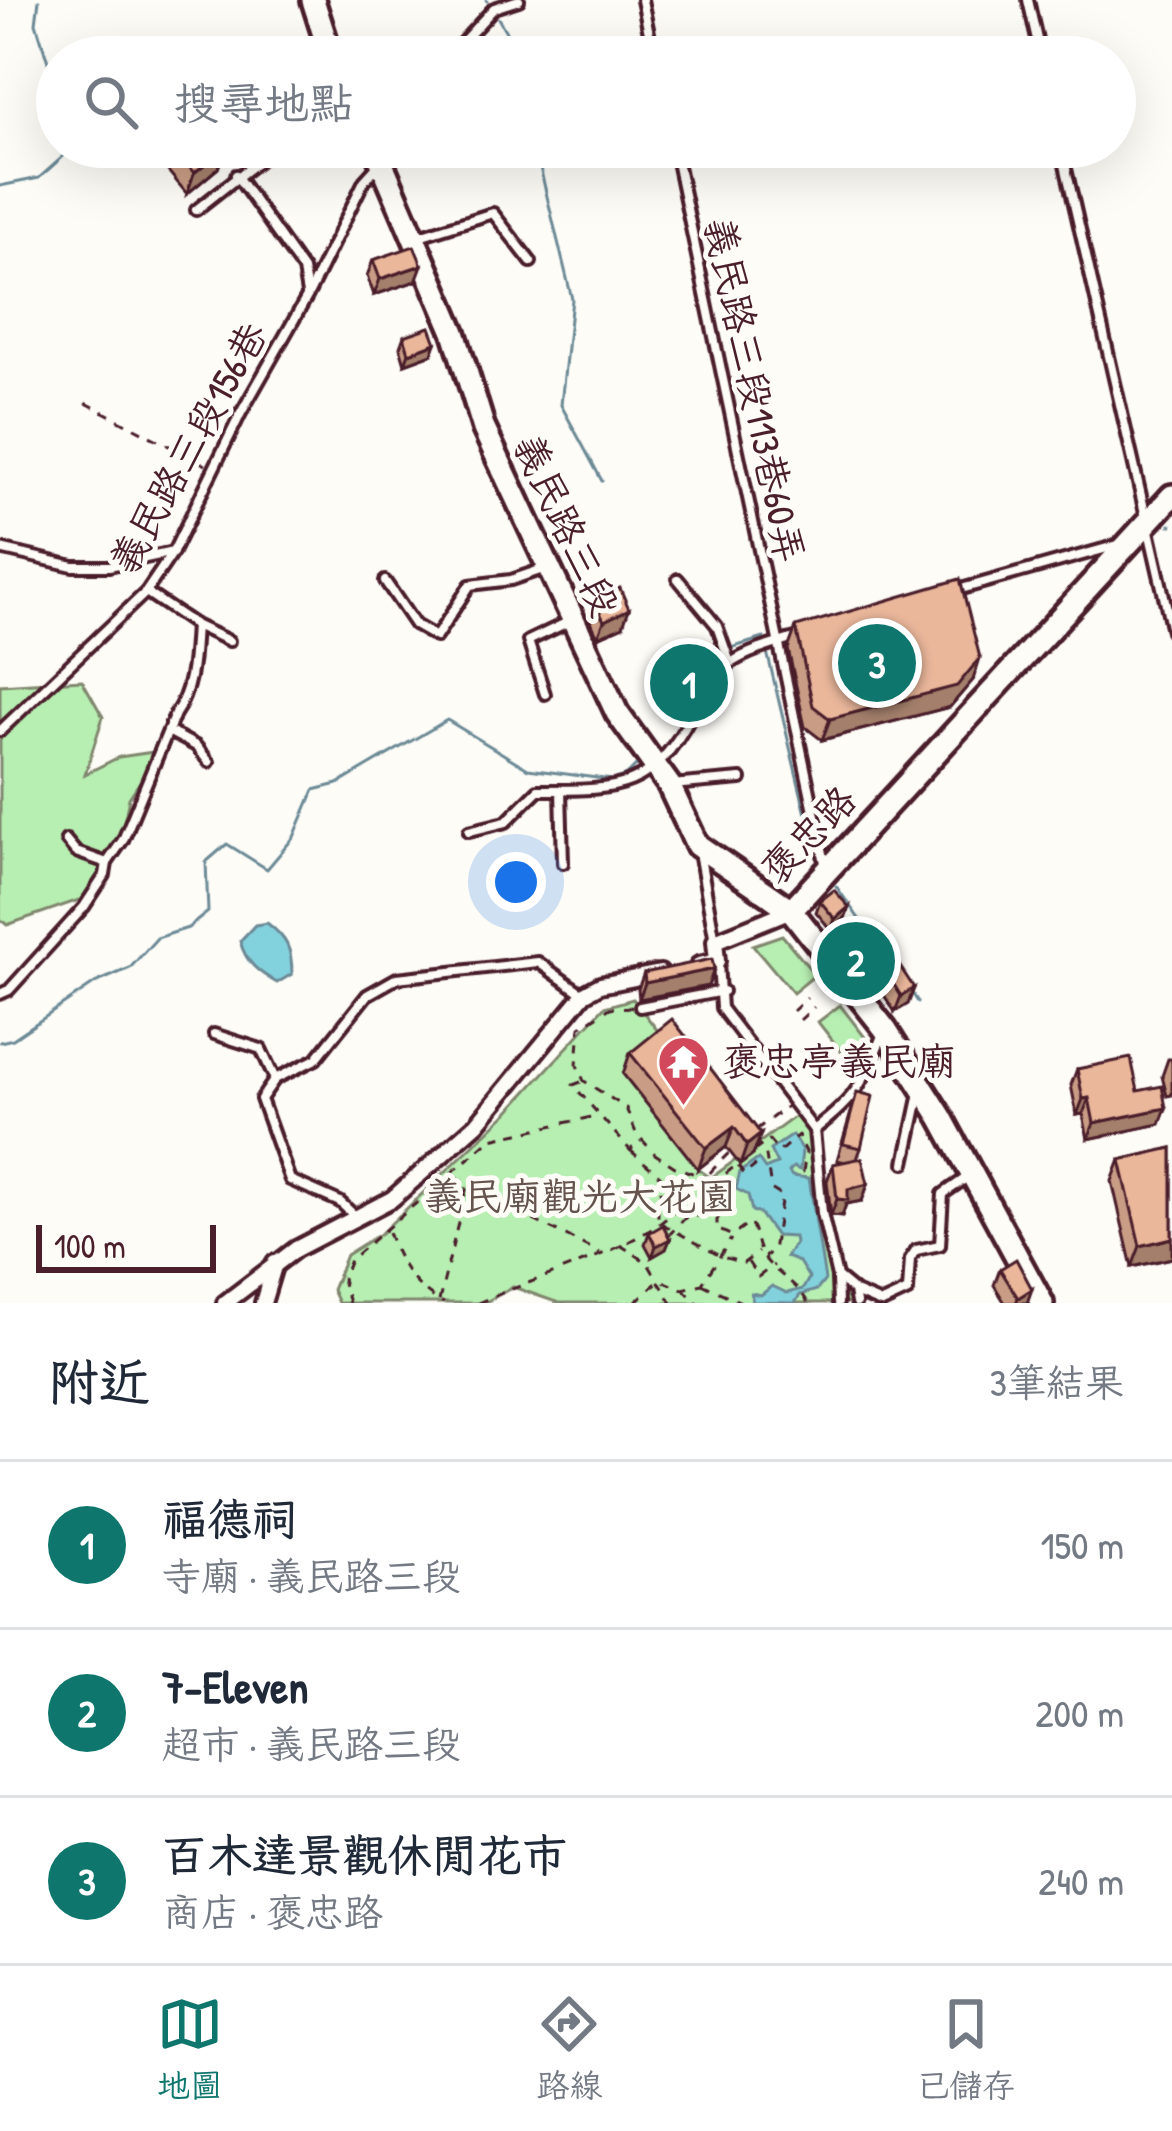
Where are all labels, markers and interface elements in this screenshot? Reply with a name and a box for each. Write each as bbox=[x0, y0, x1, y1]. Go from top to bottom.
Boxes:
search box bbox=[36, 36, 1136, 168]
icon: search bbox=[78, 69, 144, 135]
text: 搜尋地點 bbox=[174, 72, 354, 133]
street label: 義民路三段113巷60弄 bbox=[693, 212, 818, 567]
street label: 義民路三段156巷 bbox=[96, 312, 279, 583]
street label: 義民路三段 bbox=[502, 425, 633, 624]
pin: 3 bbox=[838, 618, 916, 708]
pin: 1 bbox=[650, 638, 728, 728]
street label: 褒忠路 bbox=[748, 773, 867, 894]
your location bbox=[486, 852, 546, 912]
pin: 2 bbox=[817, 916, 895, 1006]
temple icon: 褒忠亭義民廟 bbox=[655, 1033, 711, 1107]
place label: 褒忠亭義民廟 bbox=[722, 1034, 956, 1087]
park label: 義民廟觀光大花園 bbox=[424, 1169, 736, 1222]
scale bar bbox=[36, 1219, 216, 1272]
text: 100 m bbox=[54, 1224, 126, 1268]
text: 附近 bbox=[48, 1347, 150, 1416]
text: 3筆結果 bbox=[990, 1355, 1124, 1408]
text: 福德祠 bbox=[162, 1488, 297, 1549]
text: 1 bbox=[80, 1518, 94, 1571]
text: 150 m bbox=[1040, 1518, 1124, 1571]
text: 寺廟 · 義民路三段 bbox=[162, 1549, 461, 1602]
text: 7-Eleven bbox=[162, 1656, 308, 1717]
text: 2 bbox=[78, 1686, 96, 1739]
text: 200 m bbox=[1035, 1686, 1124, 1739]
text: 超市 · 義民路三段 bbox=[162, 1717, 461, 1770]
text: 百木達景觀休閒花市 bbox=[162, 1824, 567, 1885]
text: 3 bbox=[78, 1854, 96, 1907]
text: 240 m bbox=[1038, 1854, 1124, 1907]
text: 商店 · 褒忠路 bbox=[162, 1885, 383, 1938]
tab: 地圖 bbox=[157, 1991, 223, 2107]
tab: 路線 bbox=[536, 1991, 602, 2107]
tab: 已儲存 bbox=[916, 1991, 1015, 2107]

